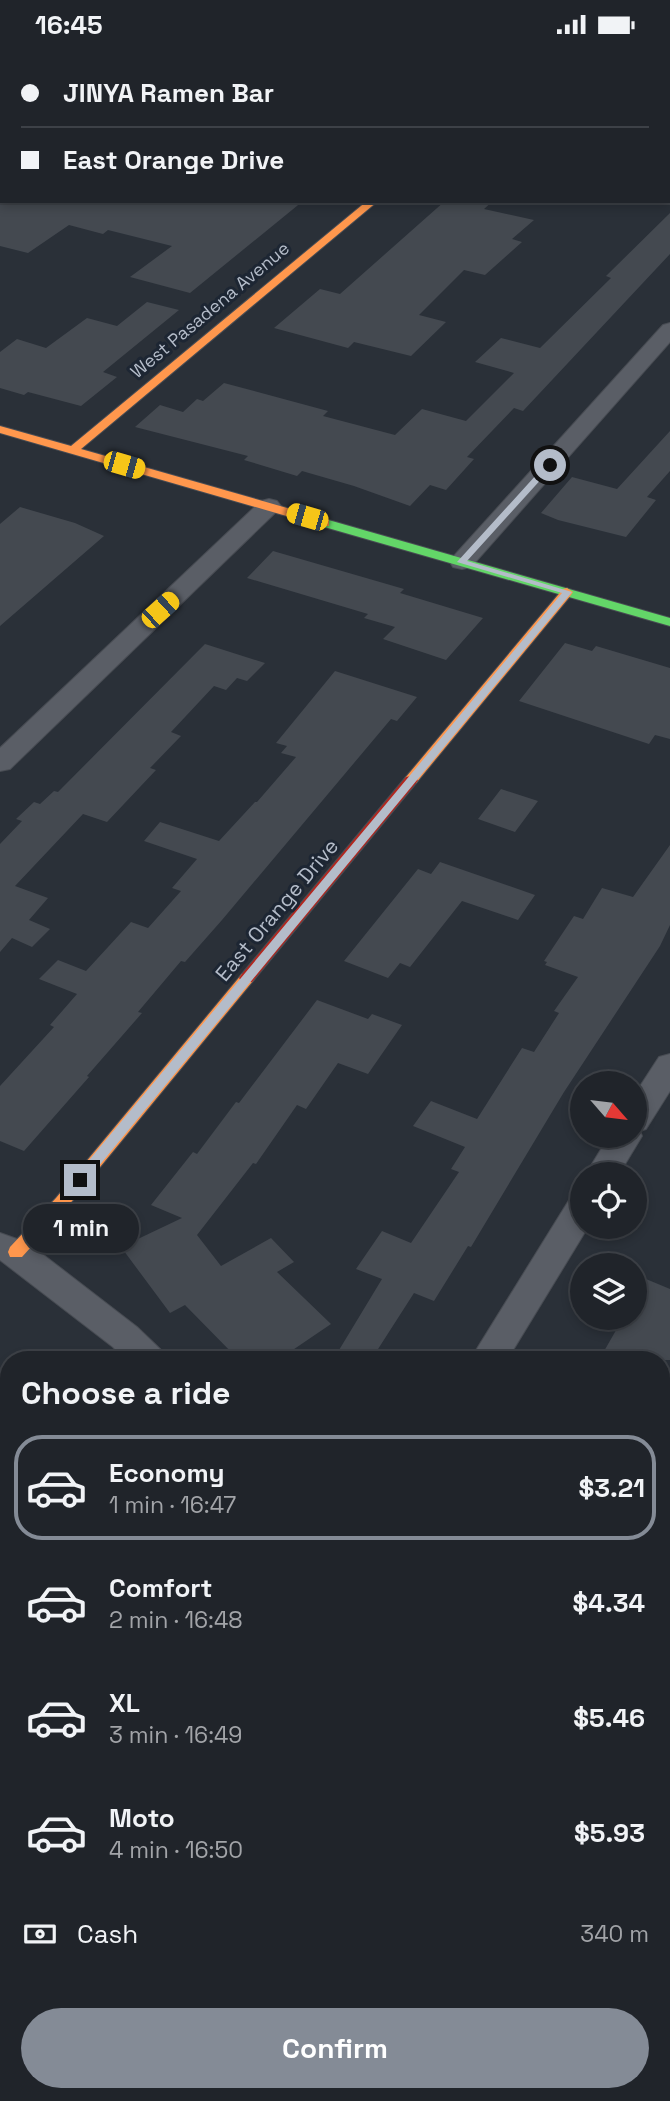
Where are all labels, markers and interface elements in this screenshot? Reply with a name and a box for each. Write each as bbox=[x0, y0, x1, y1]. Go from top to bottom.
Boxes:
text: 16:45 bbox=[35, 8, 103, 42]
text: JINYA Ramen Bar bbox=[63, 76, 274, 110]
text: East Orange Drive bbox=[63, 143, 284, 177]
street label: West Pasadena Avenue bbox=[126, 236, 294, 383]
car bbox=[101, 449, 148, 481]
route start bbox=[534, 449, 566, 481]
car bbox=[284, 501, 331, 533]
car bbox=[138, 588, 183, 632]
street label: East Orange Drive bbox=[209, 833, 344, 986]
north arrow bbox=[570, 1071, 648, 1148]
map controls bbox=[570, 1071, 647, 1330]
button: locate bbox=[570, 1162, 647, 1239]
route end bbox=[64, 1164, 96, 1196]
callout: 1 min bbox=[22, 1205, 138, 1253]
text: 1 min bbox=[53, 1213, 109, 1243]
button: layers bbox=[570, 1253, 647, 1330]
text: Choose a ride bbox=[21, 1373, 231, 1413]
icon: car bbox=[25, 1456, 88, 1519]
text: Economy bbox=[109, 1456, 225, 1490]
text: $3.21 bbox=[578, 1471, 645, 1505]
text: 1 min · 16:47 bbox=[109, 1490, 236, 1520]
icon: car bbox=[25, 1571, 88, 1634]
text: Comfort bbox=[109, 1571, 212, 1605]
text: $4.34 bbox=[573, 1586, 645, 1620]
text: 2 min · 16:48 bbox=[109, 1605, 243, 1635]
icon: car bbox=[25, 1686, 88, 1749]
text: XL bbox=[109, 1686, 140, 1720]
text: $5.46 bbox=[573, 1701, 645, 1735]
text: 3 min · 16:49 bbox=[109, 1720, 242, 1750]
icon: car bbox=[25, 1801, 88, 1864]
text: Moto bbox=[109, 1801, 175, 1835]
text: $5.93 bbox=[574, 1816, 645, 1850]
text: 4 min · 16:50 bbox=[109, 1835, 243, 1865]
icon: cash bbox=[21, 1915, 59, 1953]
text: Cash bbox=[77, 1917, 138, 1951]
text: 340 m bbox=[580, 1919, 649, 1949]
button: Confirm bbox=[21, 2008, 649, 2088]

